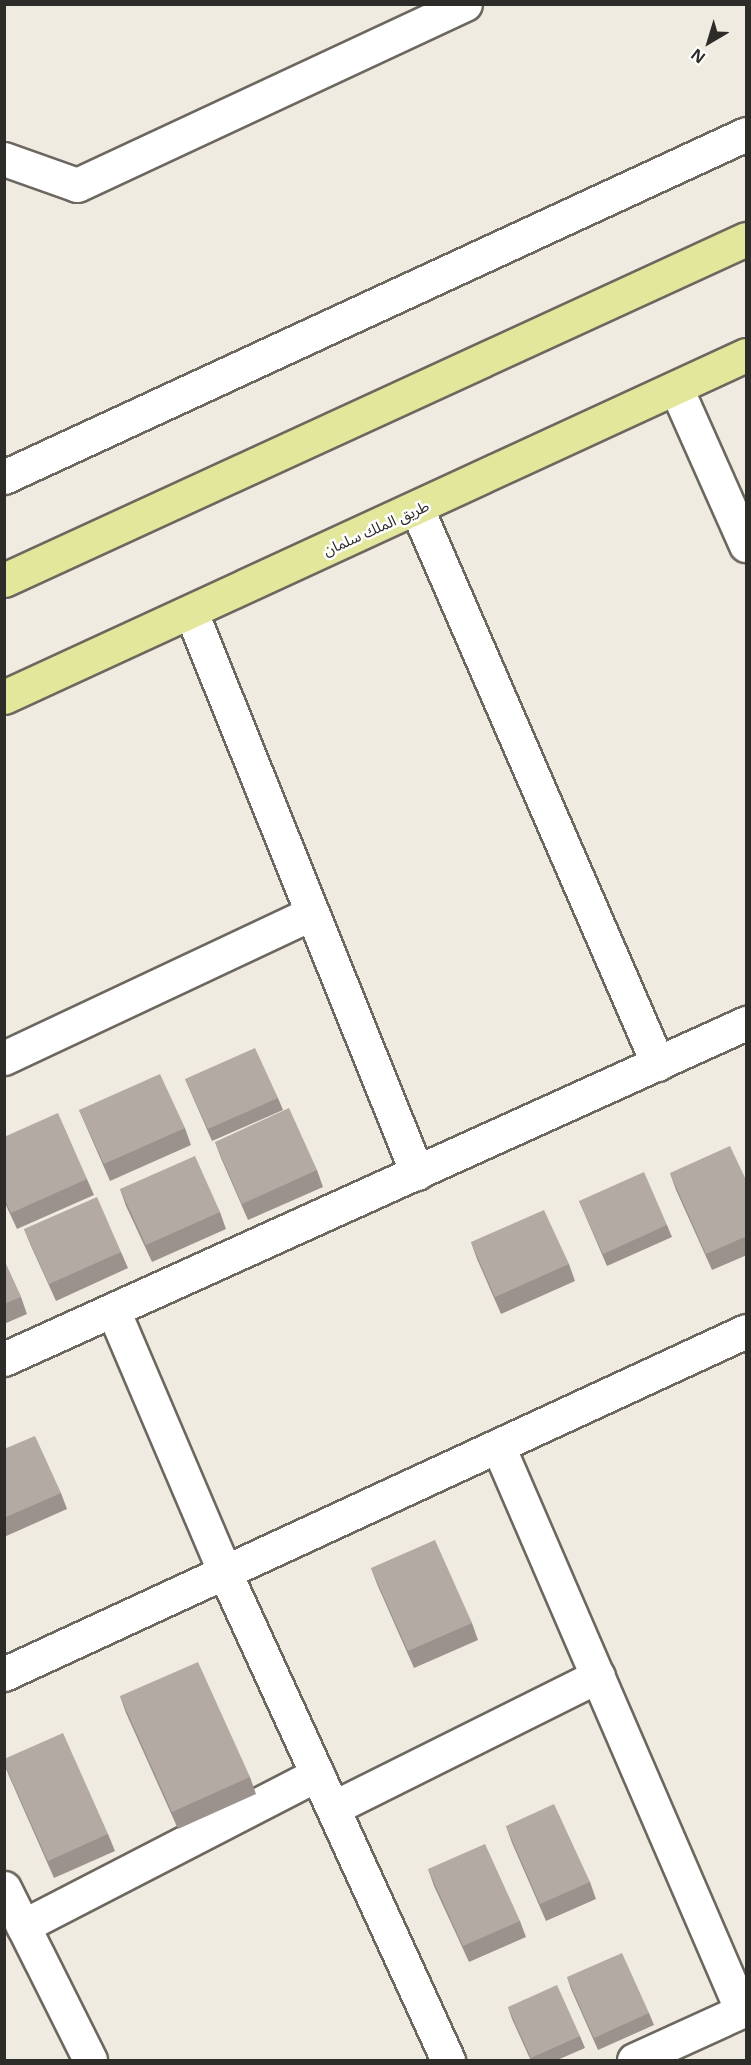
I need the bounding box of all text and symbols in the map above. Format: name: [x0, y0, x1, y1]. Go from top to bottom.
north arrow: [679, 12, 739, 72]
text: N: [686, 44, 710, 69]
street label: طريق الملك سلمان: [320, 497, 432, 559]

